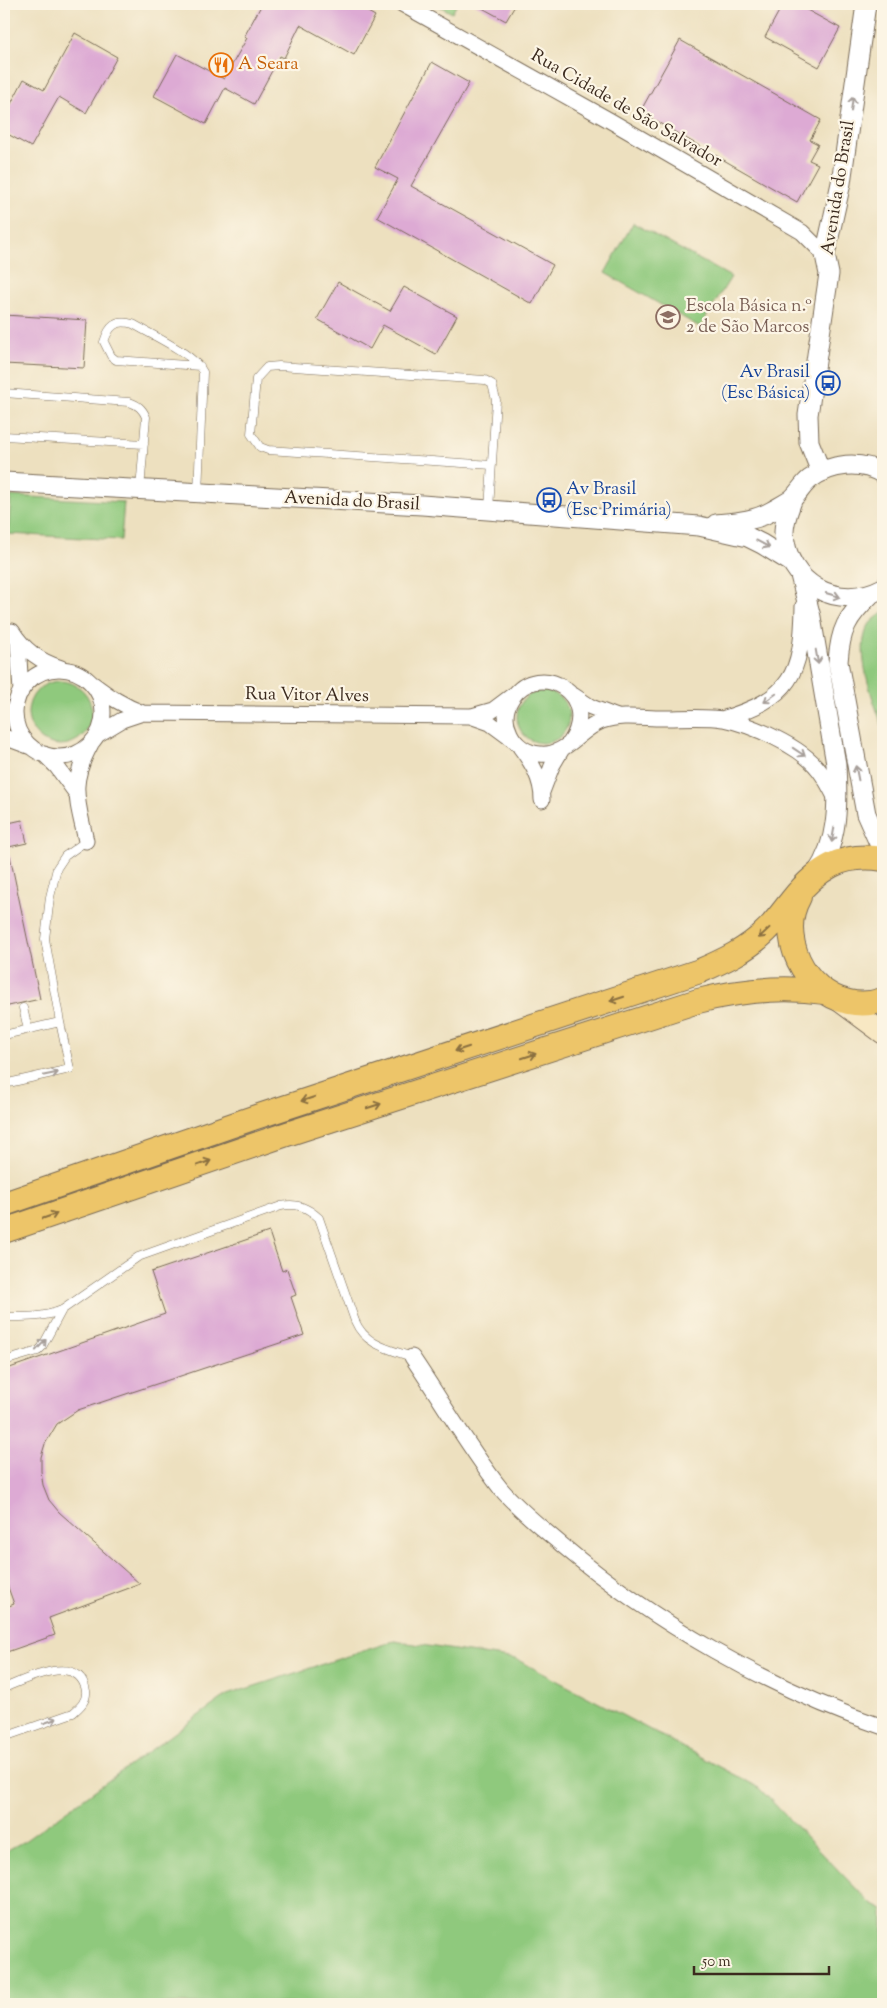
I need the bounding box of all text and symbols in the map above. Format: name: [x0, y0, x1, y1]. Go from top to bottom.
street label: Rua Cidade de São Salvador: [525, 43, 727, 175]
restaurant icon: A Seara: [208, 52, 234, 78]
place label: A Seara: [238, 52, 299, 78]
one-way arrow: [847, 96, 857, 112]
street label: Avenida do Brasil: [816, 119, 862, 257]
place label: Escola Básica n.º 2 de São Marcos: [686, 294, 812, 341]
school or university icon: Escola Básica n.º 2 de São Marcos: [655, 304, 681, 330]
place label: Av Brasil (Esc Básica): [721, 360, 810, 407]
bus stop icon: Av Brasil (Esc Básica): [815, 370, 841, 396]
place label: Av Brasil (Esc Primária): [566, 477, 672, 524]
street label: Avenida do Brasil: [283, 485, 421, 519]
bus stop icon: Av Brasil (Esc Primária): [536, 487, 562, 513]
one-way arrow: [755, 540, 769, 550]
one-way arrow: [824, 590, 840, 600]
one-way arrow: [813, 649, 823, 665]
street label: Rua Vitor Alves: [245, 682, 369, 710]
one-way arrow: [763, 693, 777, 703]
one-way arrow: [792, 747, 806, 757]
one-way arrow: [852, 766, 861, 782]
one-way arrow: [827, 827, 837, 843]
one-way arrow: [757, 927, 770, 939]
one-way arrow: [609, 994, 625, 1004]
one-way arrow: [455, 1044, 471, 1054]
one-way arrow: [521, 1051, 537, 1061]
one-way arrow: [43, 1068, 59, 1078]
one-way arrow: [300, 1095, 316, 1105]
one-way arrow: [366, 1101, 382, 1110]
one-way arrow: [195, 1158, 211, 1167]
one-way arrow: [42, 1210, 58, 1220]
one-way arrow: [35, 1339, 47, 1351]
one-way arrow: [42, 1716, 57, 1725]
scale bar: [694, 1943, 830, 1975]
text: 50 m: [701, 1952, 731, 1973]

